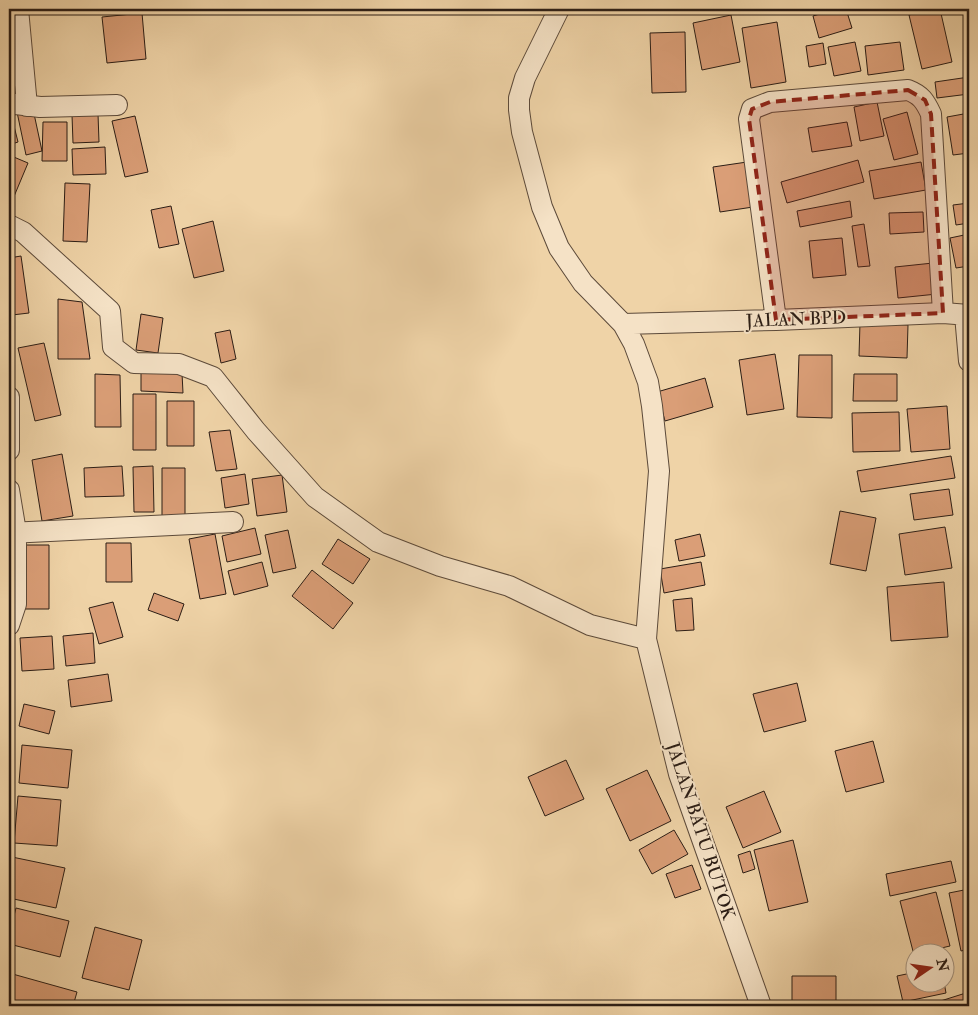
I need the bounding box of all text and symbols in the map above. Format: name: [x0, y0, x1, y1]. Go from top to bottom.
street label: JALAN BPD: [744, 306, 847, 333]
street label: JALAN BATU BUTOK: [661, 738, 740, 923]
north arrow: [906, 942, 956, 992]
text: N: [932, 956, 952, 974]

